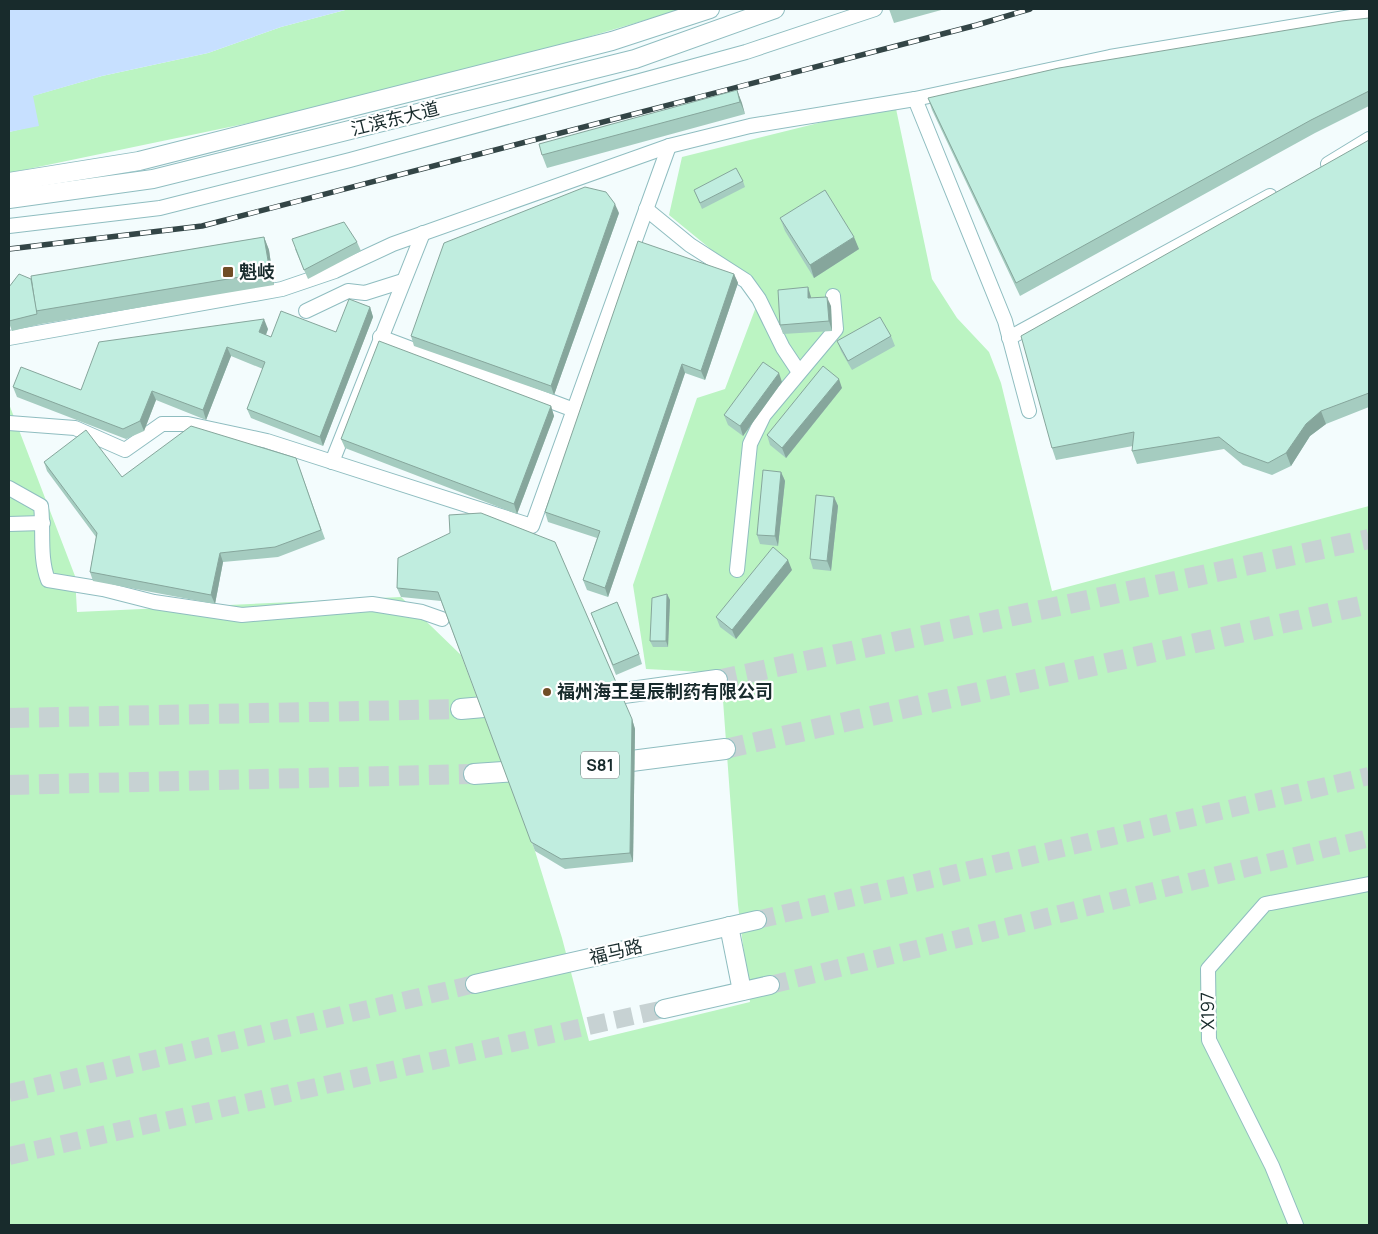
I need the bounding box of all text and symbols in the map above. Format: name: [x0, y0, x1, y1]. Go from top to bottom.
street label: 江滨东大道: [348, 95, 441, 141]
place label: 魁岐: [239, 259, 275, 283]
marker: 魁岐: [221, 265, 235, 279]
place label: 福州海王星辰制药有限公司: [557, 679, 773, 703]
marker: 福州海王星辰制药有限公司: [541, 686, 553, 698]
road number: S81: [581, 752, 619, 778]
street label: 福马路: [587, 933, 645, 969]
street label: X197: [1195, 992, 1219, 1030]

